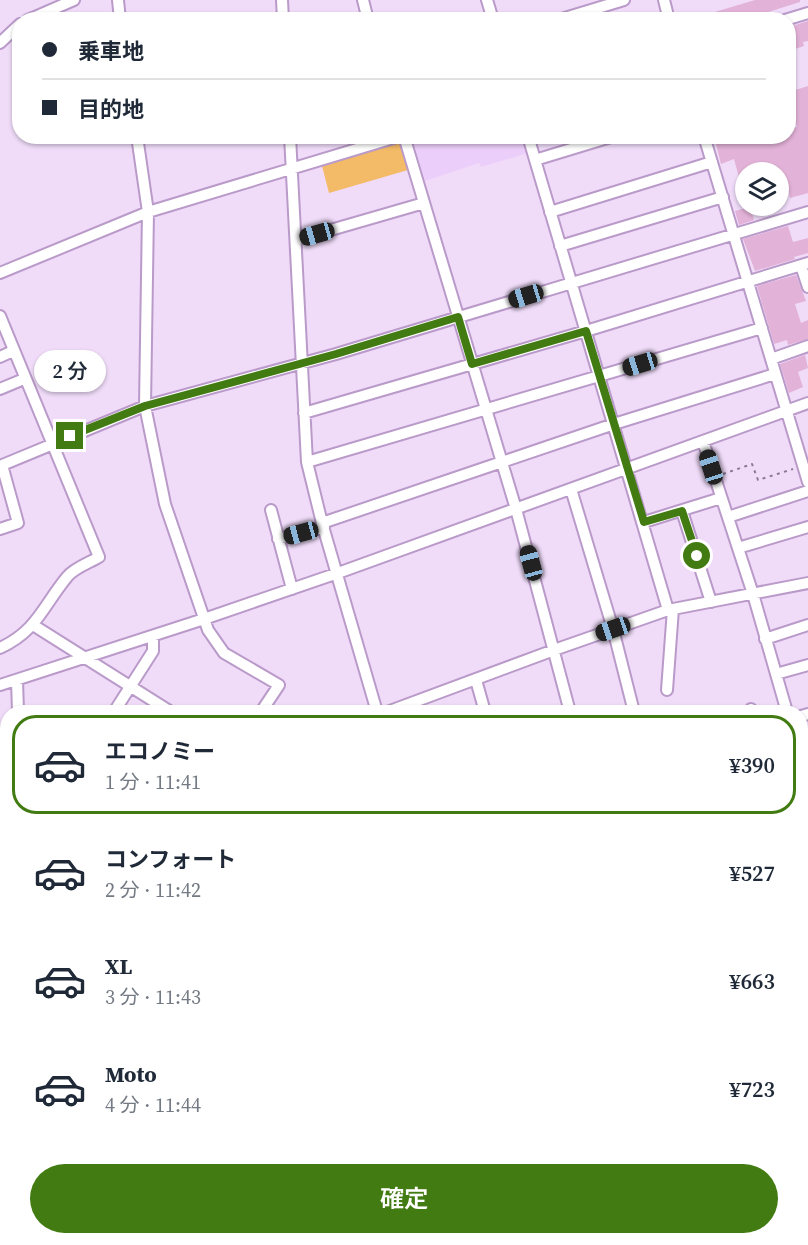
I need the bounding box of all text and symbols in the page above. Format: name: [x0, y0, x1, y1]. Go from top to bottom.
text: 乗車地: [78, 36, 144, 66]
text: 目的地: [78, 94, 144, 124]
map controls: [735, 162, 789, 216]
button: layers: [735, 162, 789, 216]
car: [297, 220, 337, 248]
car: [506, 282, 546, 310]
callout: 2 分: [34, 349, 106, 391]
car: [620, 350, 660, 378]
text: 2 分: [53, 357, 87, 385]
route end: [56, 422, 83, 449]
car: [697, 447, 725, 487]
car: [281, 520, 321, 546]
route start: [683, 542, 710, 569]
car: [518, 543, 544, 583]
car: [593, 615, 633, 643]
text: エコノミー: [105, 736, 215, 766]
icon: car: [33, 738, 87, 792]
text: ¥390: [729, 750, 775, 780]
text: 1 分 · 11:41: [105, 768, 201, 796]
text: コンフォート: [105, 844, 236, 874]
icon: car: [33, 846, 87, 900]
text: ¥527: [729, 858, 775, 888]
text: 2 分 · 11:42: [105, 876, 201, 904]
text: XL: [105, 951, 132, 981]
icon: car: [33, 954, 87, 1008]
text: ¥663: [729, 966, 775, 996]
text: 3 分 · 11:43: [105, 983, 201, 1011]
text: Moto: [105, 1059, 157, 1089]
icon: car: [33, 1062, 87, 1116]
text: ¥723: [729, 1074, 775, 1104]
text: 4 分 · 11:44: [105, 1091, 201, 1119]
button: 確定: [30, 1164, 778, 1233]

